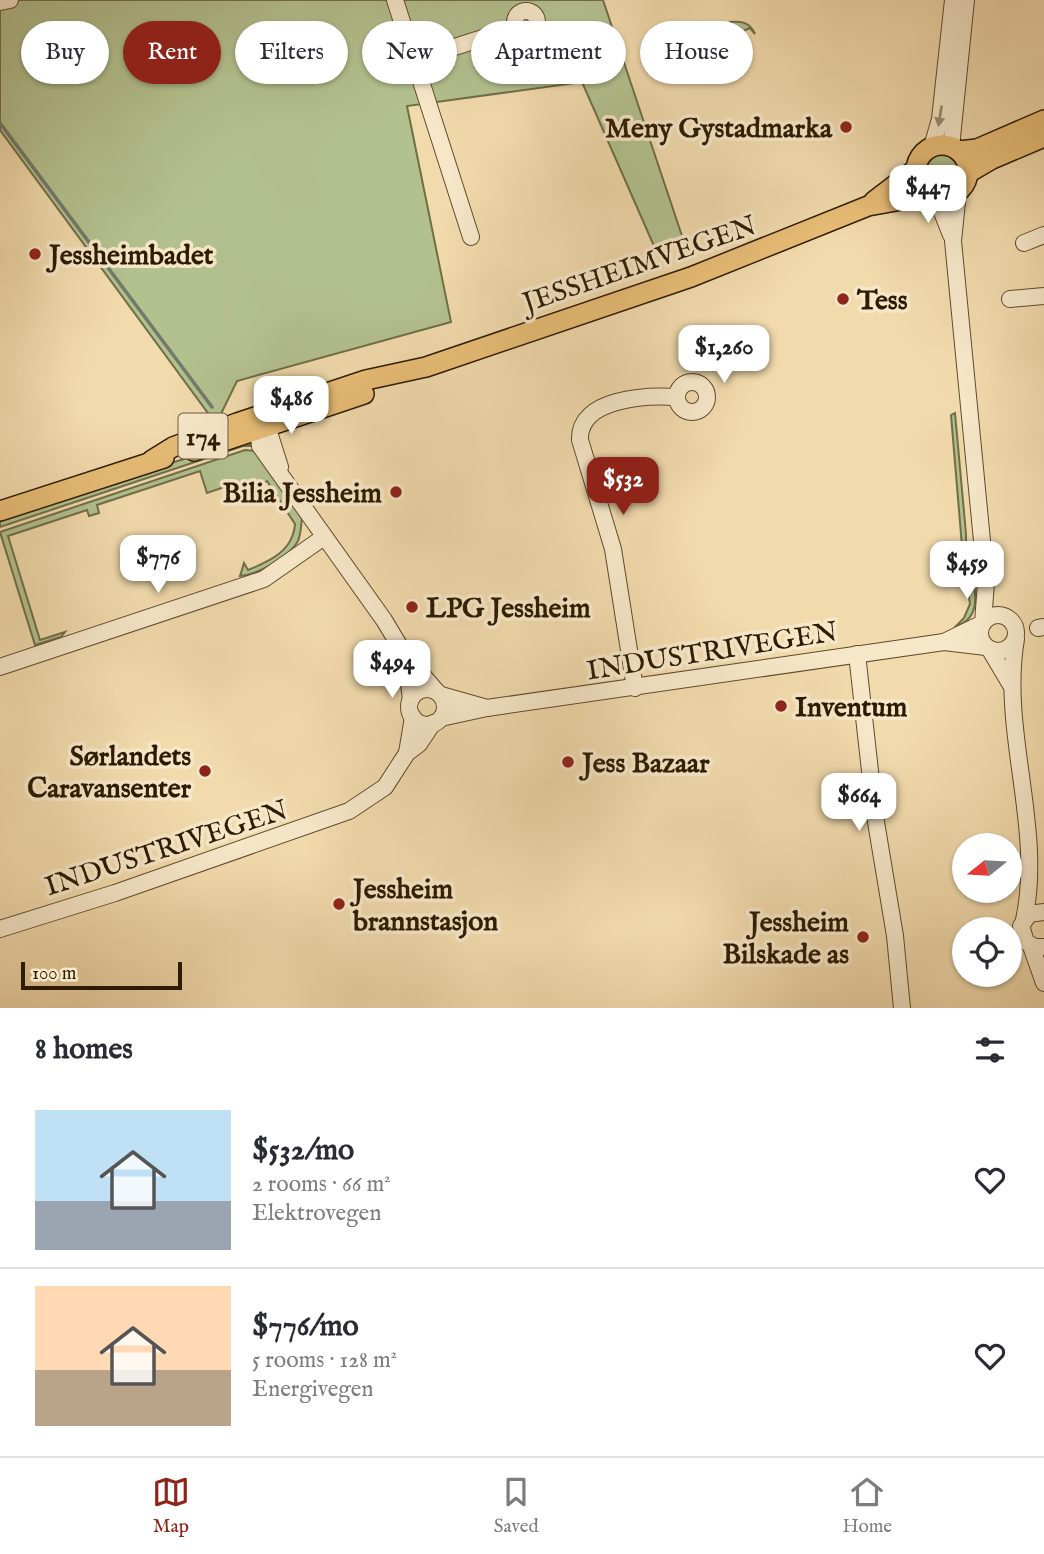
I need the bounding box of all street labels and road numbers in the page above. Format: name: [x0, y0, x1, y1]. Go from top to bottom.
street label: JESSHEIMVEGEN: [515, 209, 761, 323]
road number: 174: [178, 414, 228, 458]
street label: INDUSTRIVEGEN: [584, 615, 840, 690]
street label: INDUSTRIVEGEN: [41, 794, 293, 905]

